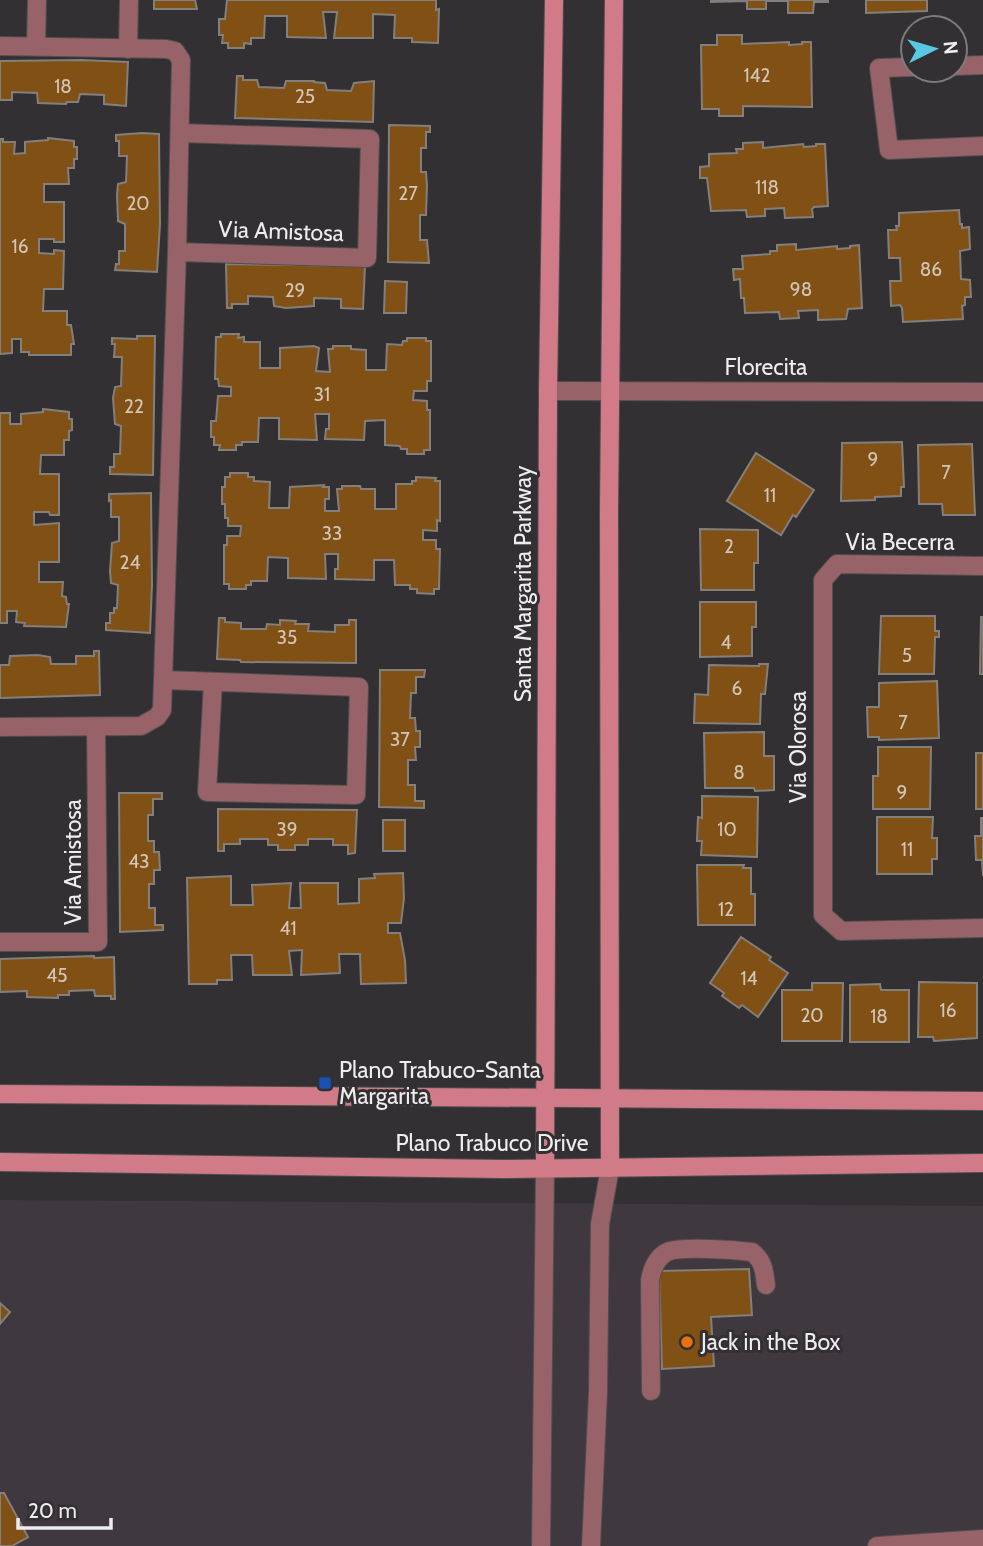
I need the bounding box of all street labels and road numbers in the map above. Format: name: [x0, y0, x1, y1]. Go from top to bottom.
street label: Via Amistosa: [218, 215, 344, 247]
street label: Florecita: [725, 353, 807, 381]
street label: Santa Margarita Parkway: [509, 465, 537, 702]
street label: Via Becerra: [845, 528, 955, 556]
street label: Via Olorosa: [784, 691, 812, 803]
street label: Via Amistosa: [59, 799, 87, 925]
street label: Plano Trabuco Drive: [395, 1129, 589, 1157]

